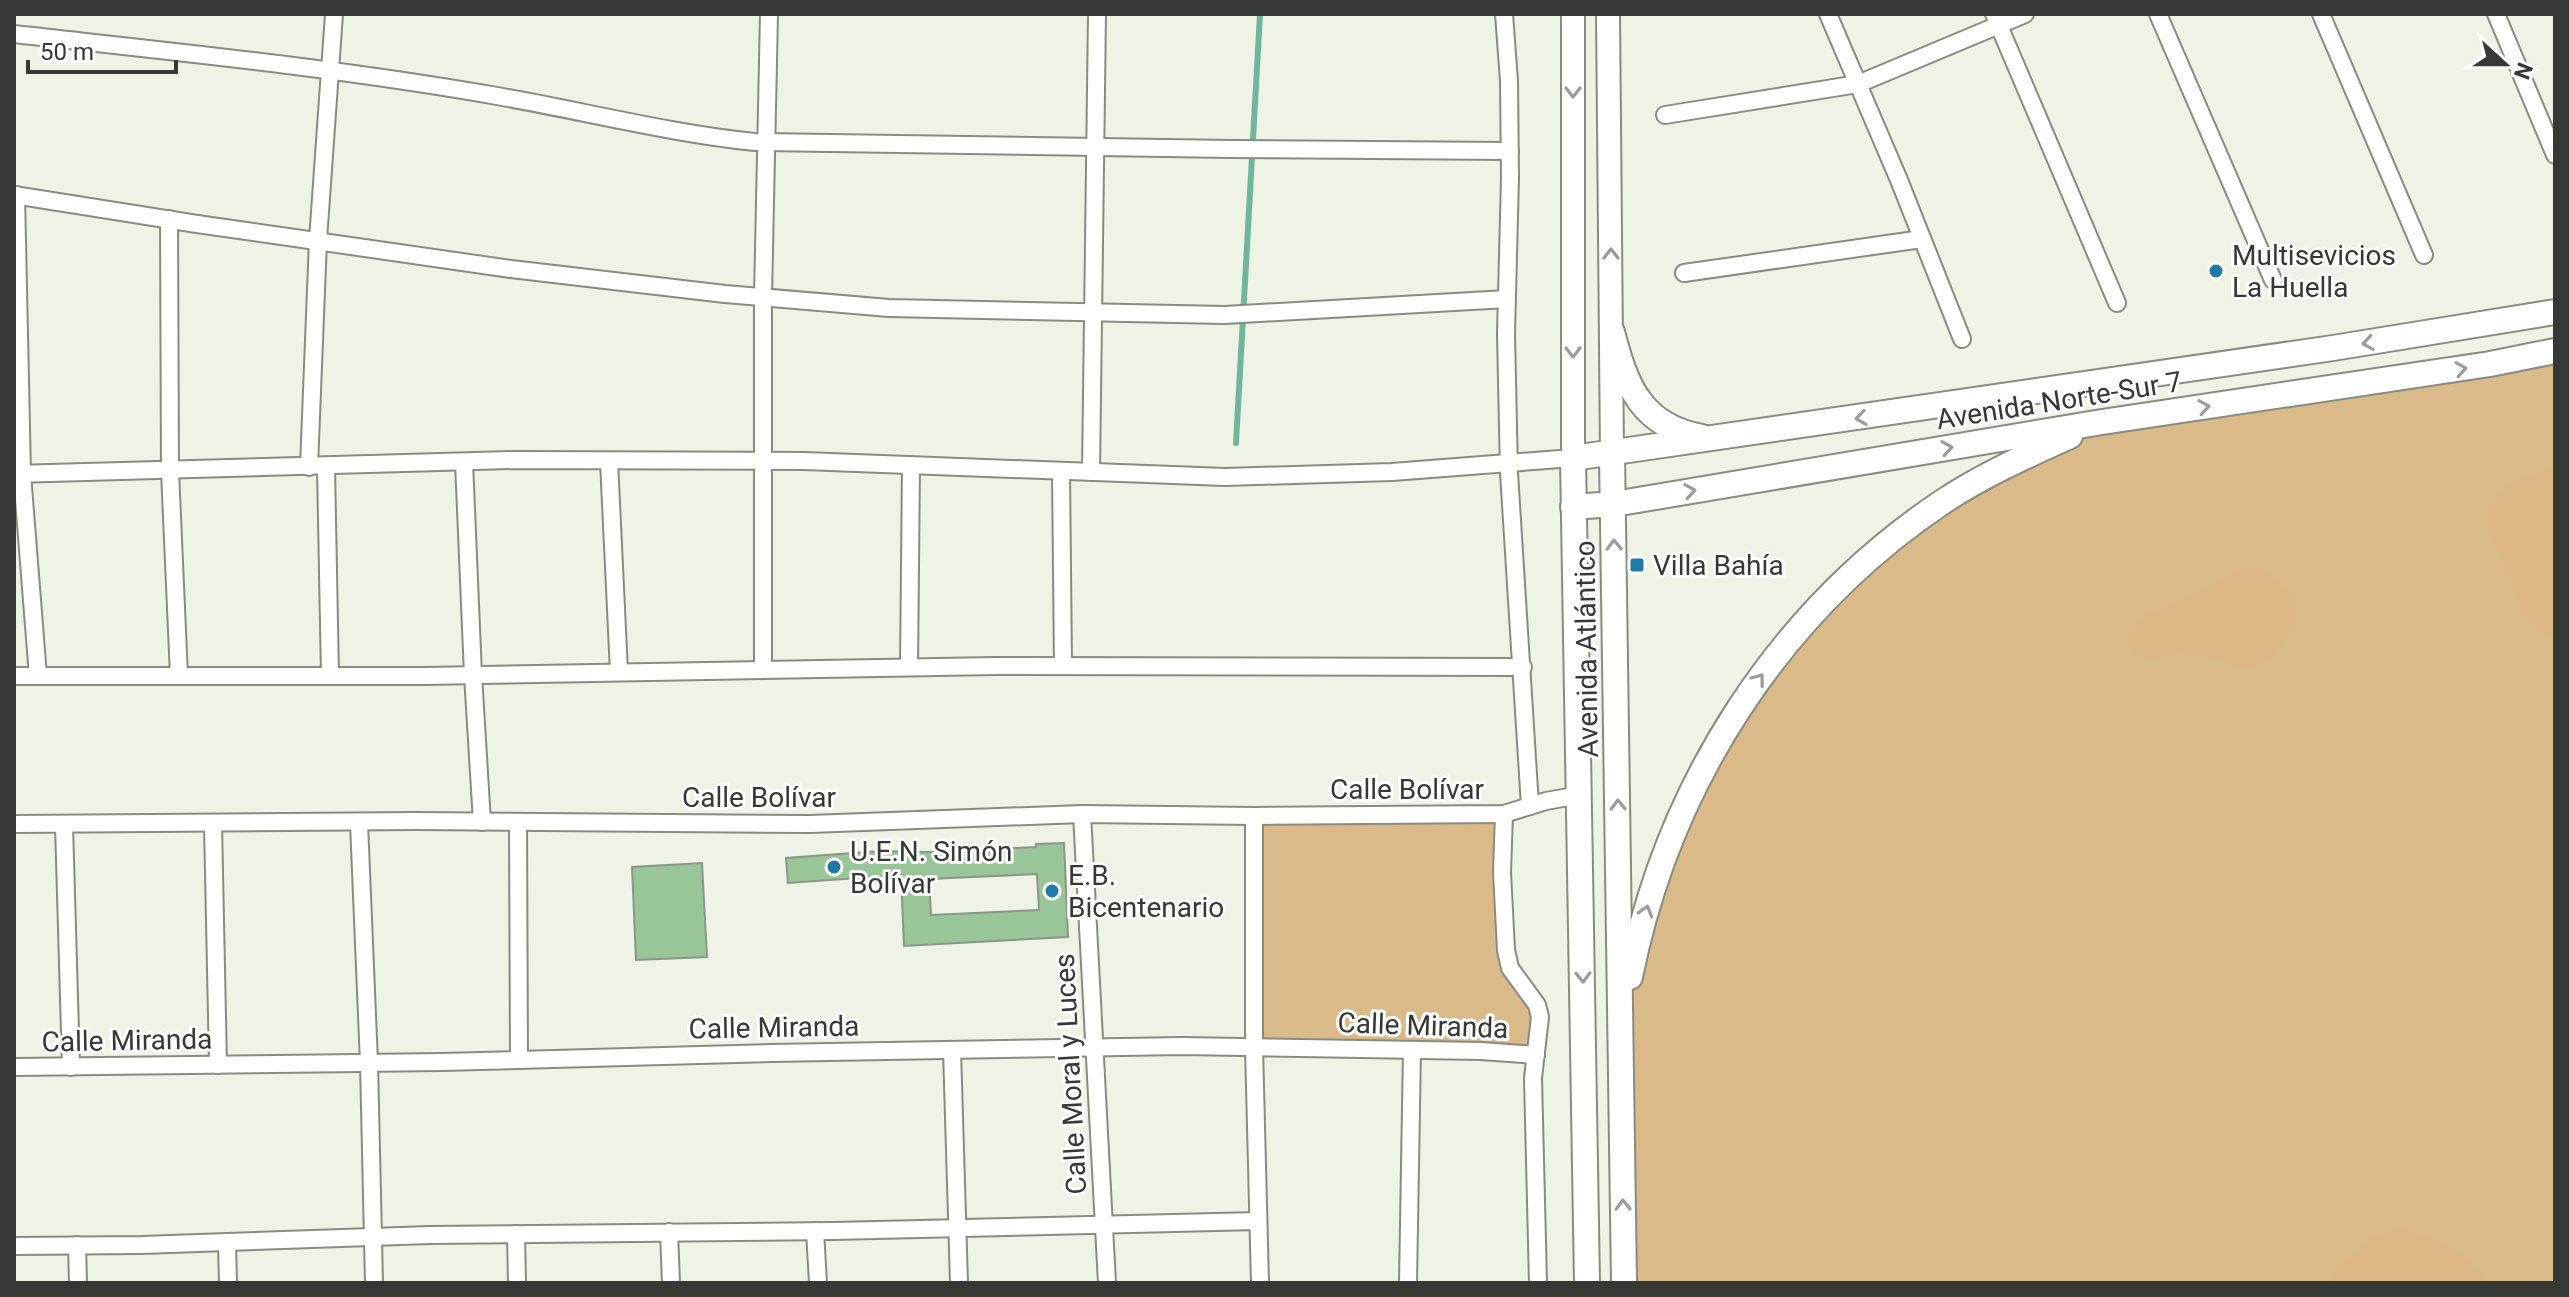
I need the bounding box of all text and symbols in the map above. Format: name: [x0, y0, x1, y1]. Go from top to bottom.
scale bar: [28, 24, 176, 74]
north arrow: [2465, 24, 2545, 104]
text: 50 m: [40, 38, 94, 66]
text: N: [2509, 59, 2538, 83]
one-way arrow: [1564, 86, 1582, 99]
place label: Multisevicios La Huella: [2232, 239, 2396, 304]
one-way arrow: [1602, 247, 1620, 260]
marker: Multisevicios La Huella: [2207, 262, 2225, 280]
one-way arrow: [2361, 334, 2374, 351]
one-way arrow: [1564, 346, 1582, 359]
one-way arrow: [2454, 361, 2468, 378]
street label: Avenida Norte-Sur 7: [1934, 365, 2184, 436]
one-way arrow: [2197, 399, 2210, 416]
one-way arrow: [1854, 409, 1868, 426]
one-way arrow: [1940, 440, 1954, 457]
one-way arrow: [1684, 483, 1697, 500]
one-way arrow: [1605, 538, 1623, 551]
street label: Avenida Atlántico: [1568, 540, 1605, 758]
place label: Villa Bahía: [1653, 549, 1784, 582]
marker: Villa Bahía: [1628, 556, 1646, 574]
one-way arrow: [1749, 673, 1763, 688]
street label: Calle Bolívar: [1330, 773, 1485, 806]
street label: Calle Bolívar: [682, 781, 837, 814]
one-way arrow: [1609, 798, 1627, 811]
place label: U.E.N. Simón Bolívar: [850, 835, 1013, 900]
marker: U.E.N. Simón Bolívar: [825, 858, 843, 876]
place label: E.B. Bicentenario: [1068, 859, 1224, 924]
marker: E.B. Bicentenario: [1043, 882, 1061, 900]
one-way arrow: [1636, 905, 1653, 919]
street label: Calle Moral y Luces: [1048, 953, 1093, 1195]
one-way arrow: [1574, 971, 1592, 984]
street label: Calle Miranda: [1337, 1006, 1509, 1045]
street label: Calle Miranda: [688, 1010, 860, 1045]
street label: Calle Miranda: [41, 1023, 213, 1058]
one-way arrow: [1614, 1198, 1632, 1211]

